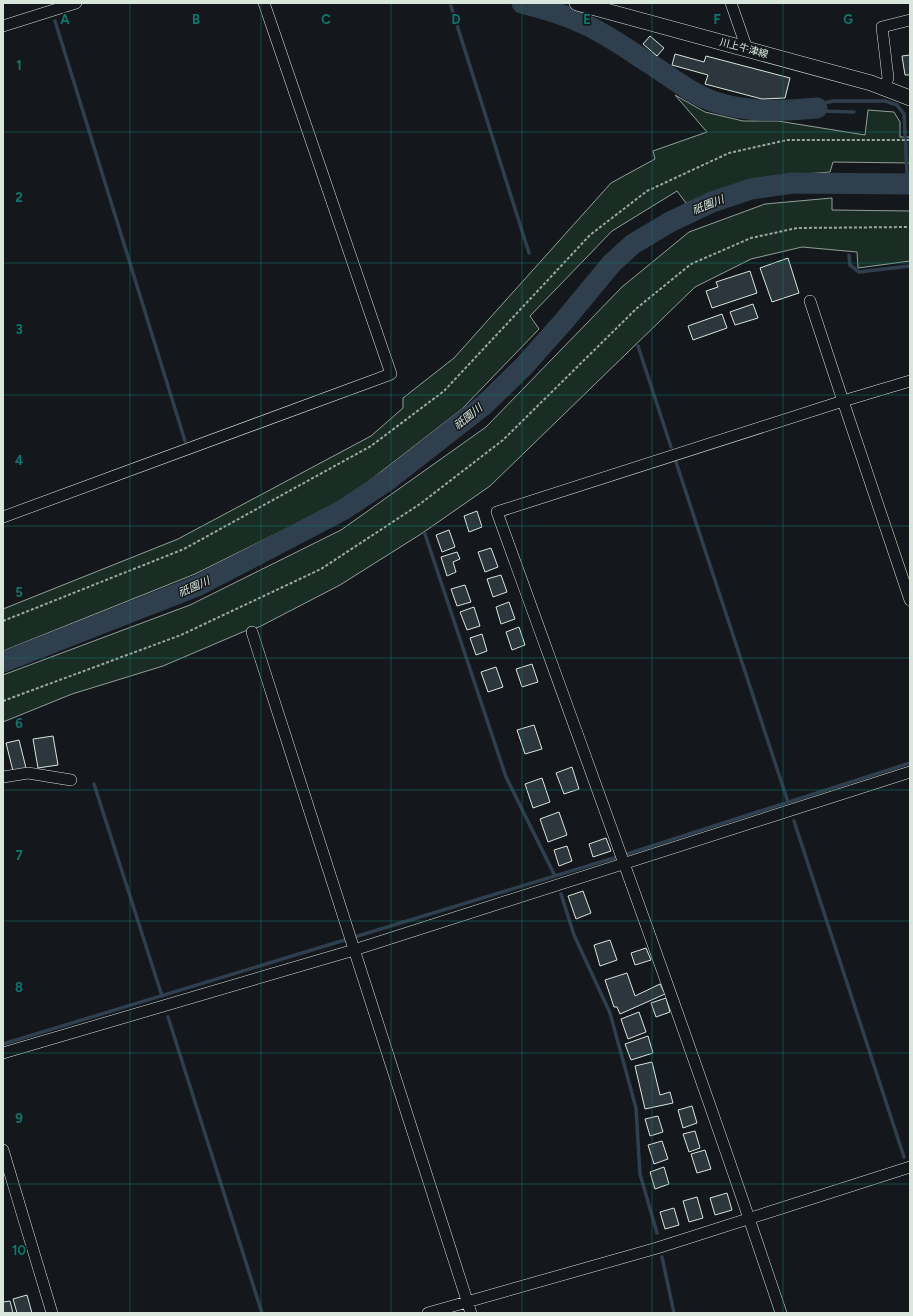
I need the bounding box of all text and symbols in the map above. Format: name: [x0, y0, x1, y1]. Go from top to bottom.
text: A: [60, 12, 70, 27]
text: B: [192, 12, 200, 27]
text: C: [321, 12, 331, 27]
text: D: [451, 12, 461, 27]
text: E: [583, 12, 591, 27]
text: F: [713, 12, 721, 27]
text: G: [843, 12, 853, 27]
street label: 川上牛津線: [718, 35, 770, 61]
text: 1: [16, 58, 22, 73]
text: 2: [15, 190, 23, 205]
water label: 祇園川: [690, 192, 727, 217]
text: 3: [15, 322, 23, 337]
water label: 祇園川: [451, 401, 486, 432]
text: 4: [15, 453, 23, 468]
water label: 祇園川: [176, 574, 213, 600]
text: 5: [15, 585, 23, 600]
text: 6: [15, 716, 23, 731]
text: 7: [15, 848, 23, 863]
text: 8: [15, 980, 23, 995]
text: 9: [15, 1111, 23, 1126]
text: 10: [12, 1243, 26, 1258]

